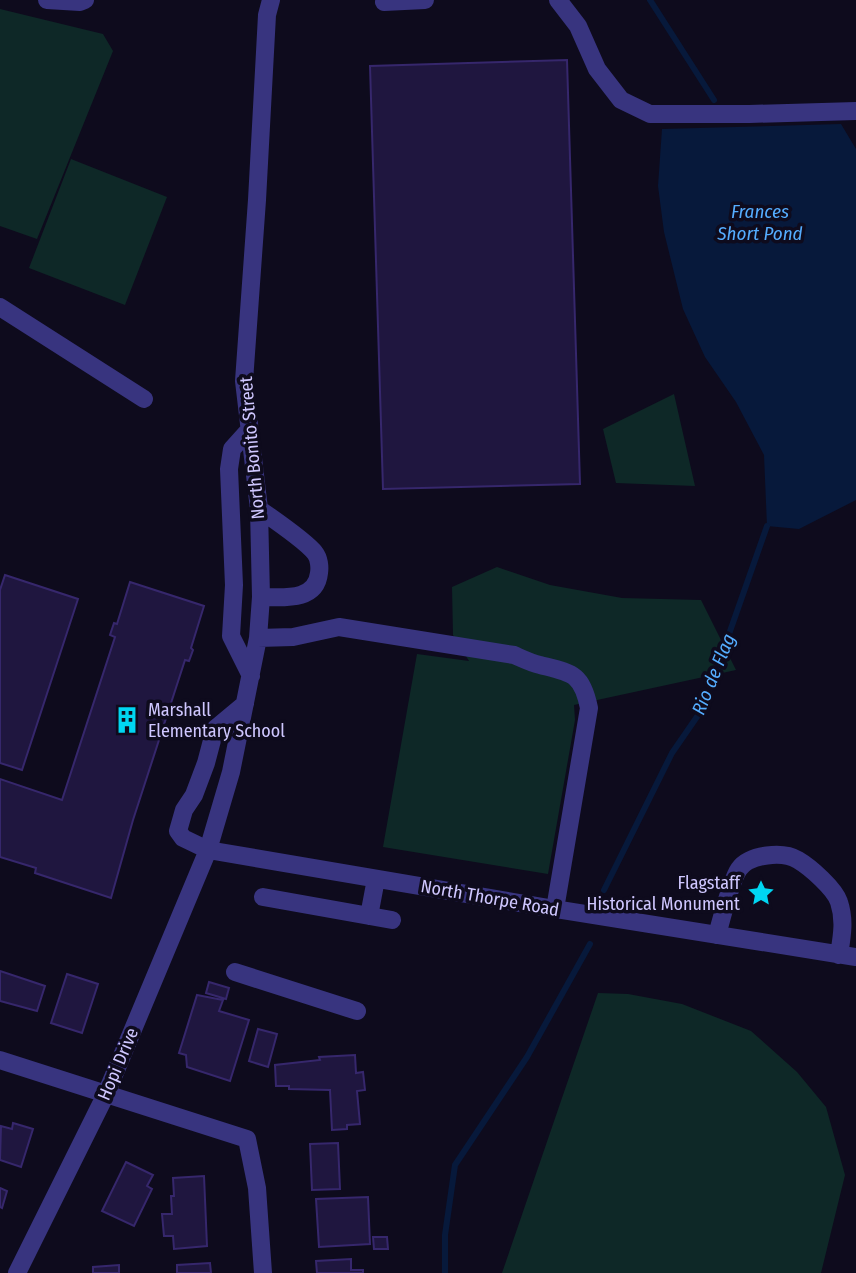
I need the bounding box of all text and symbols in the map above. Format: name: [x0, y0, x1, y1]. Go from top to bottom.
water label: Frances Short Pond: [716, 200, 803, 245]
street label: North Bonito Street: [235, 376, 269, 520]
water label: Rio de Flag: [687, 630, 740, 718]
place label: Marshall Elementary School: [148, 699, 285, 742]
building icon: Marshall Elementary School: [112, 705, 142, 735]
place label: Flagstaff Historical Monument: [587, 872, 741, 915]
street label: North Thorpe Road: [419, 875, 561, 921]
place icon: Flagstaff Historical Monument: [746, 878, 776, 908]
street label: Hopi Drive: [93, 1024, 143, 1104]

